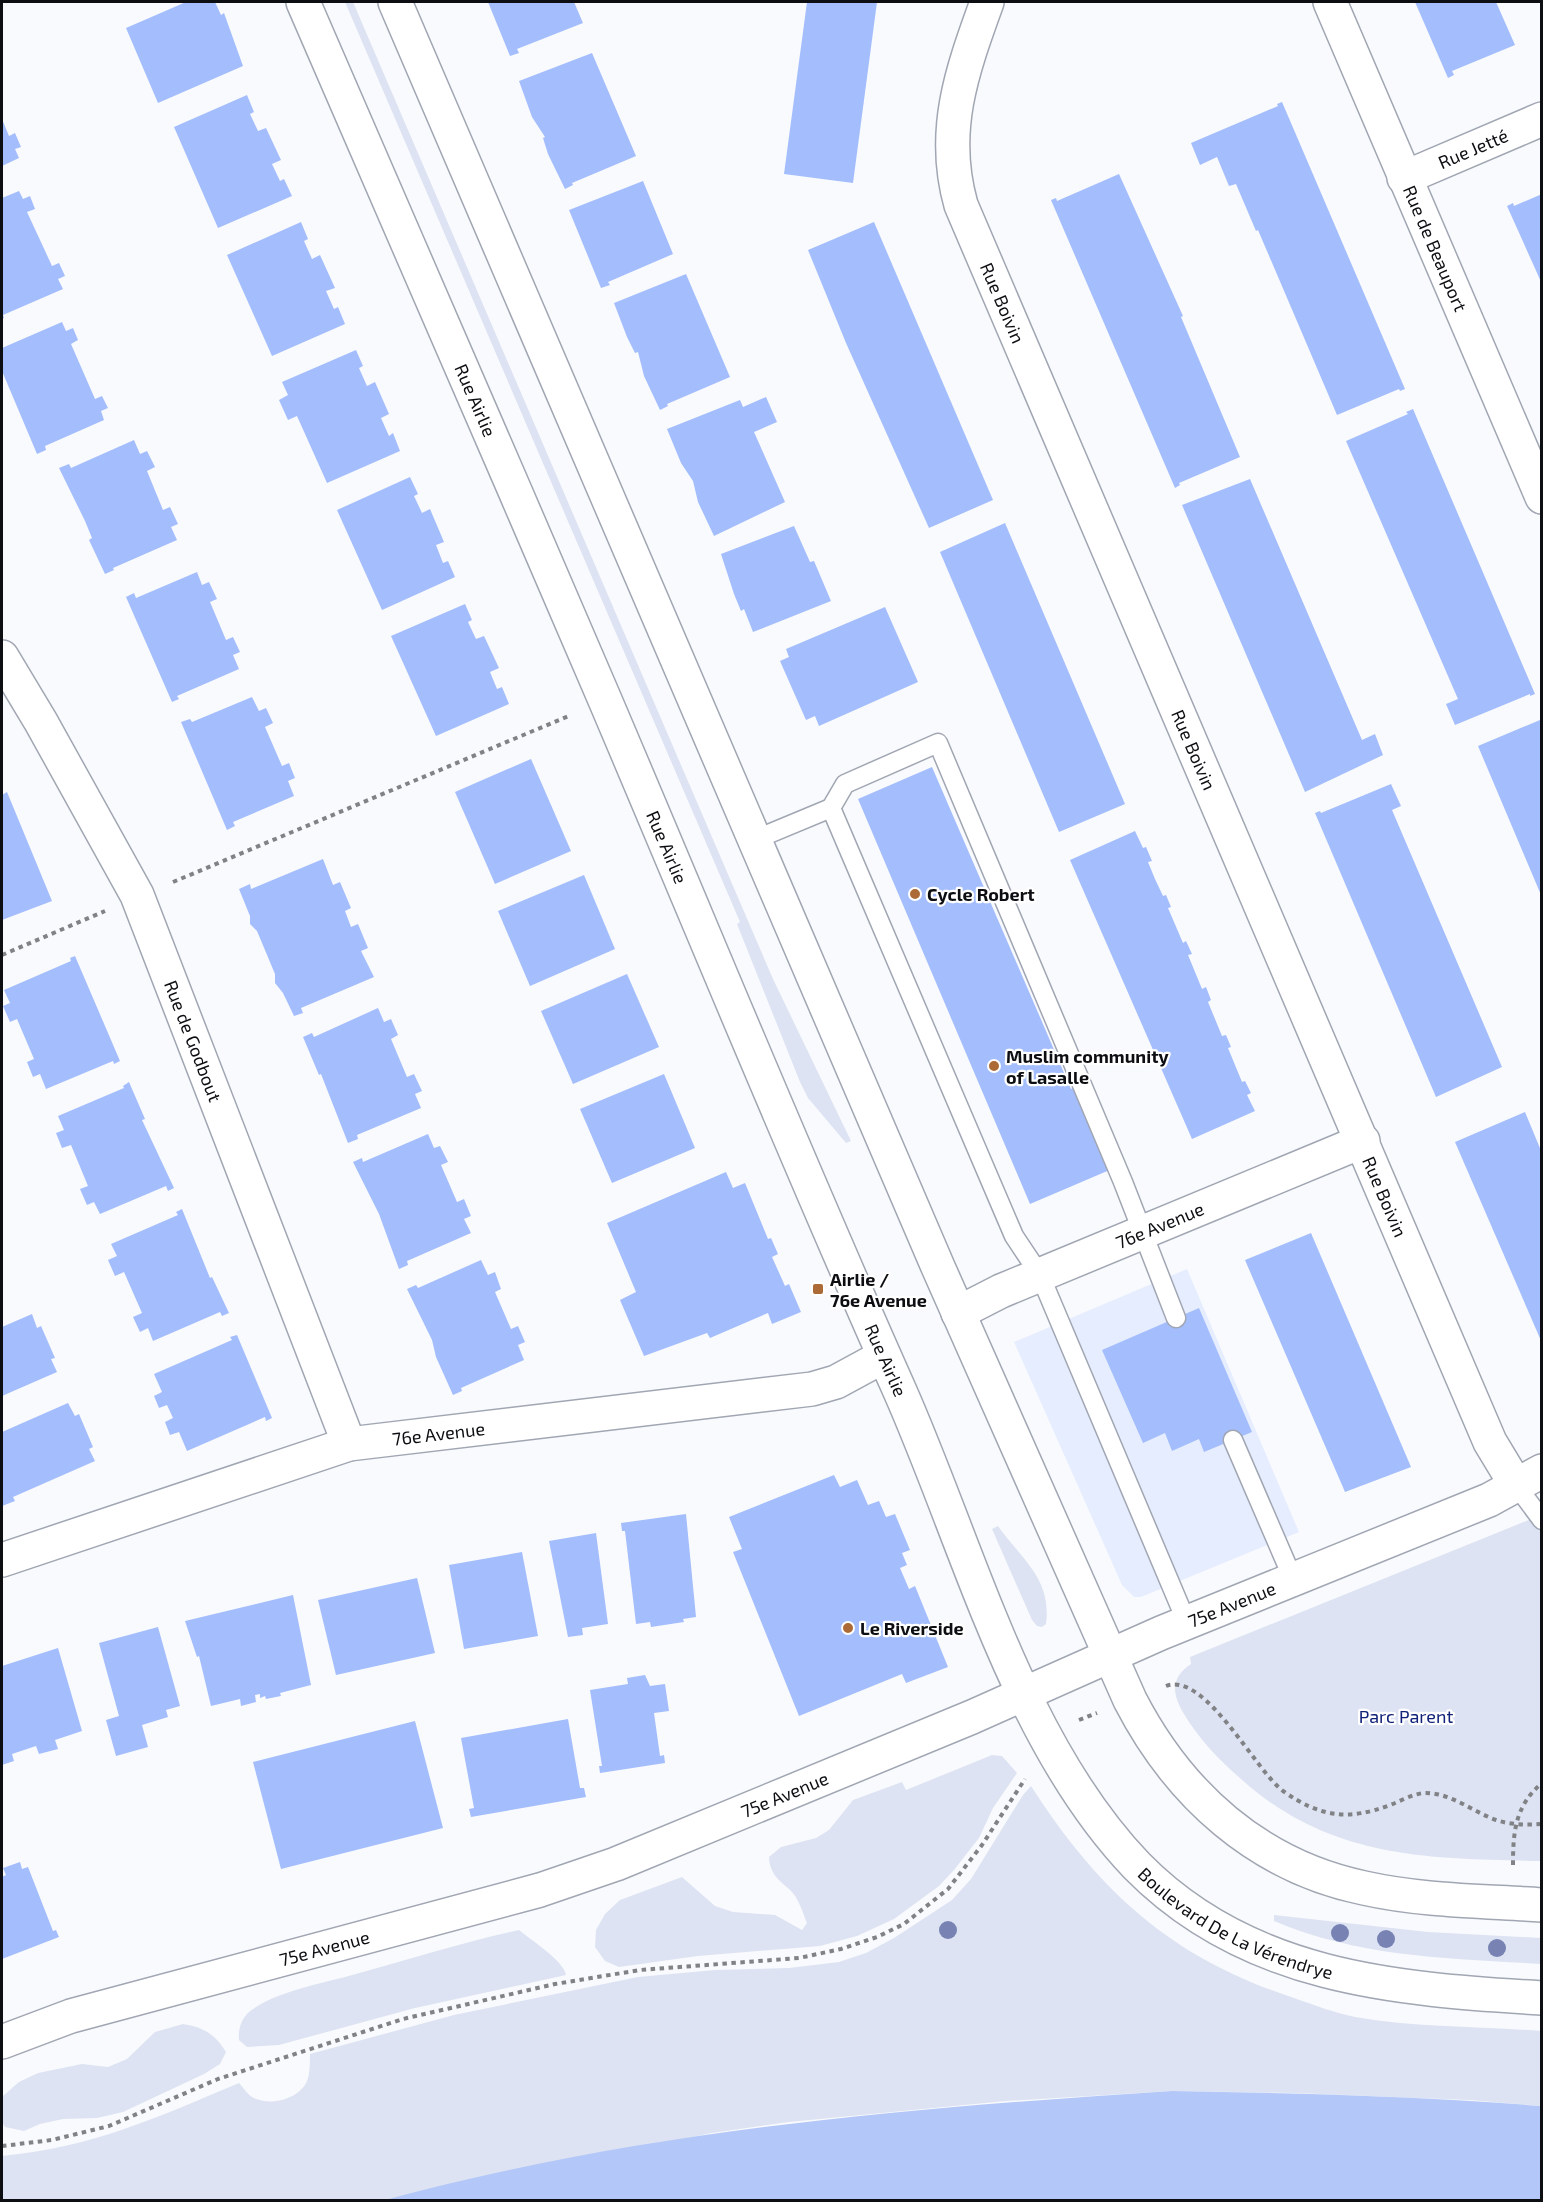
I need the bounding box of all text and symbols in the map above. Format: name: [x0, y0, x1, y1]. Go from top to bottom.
street label: Rue Jetté: [1435, 124, 1511, 173]
street label: Rue de Beauport: [1399, 182, 1472, 315]
street label: Rue Boivin: [976, 259, 1030, 346]
street label: Rue Airlie: [450, 360, 501, 440]
street label: Rue Boivin: [1167, 706, 1221, 793]
street label: Rue Airlie: [642, 807, 692, 887]
place label: Cycle Robert: [927, 883, 1035, 905]
marker: Cycle Robert: [908, 887, 922, 901]
street label: Rue de Godbout: [160, 977, 227, 1105]
place label: Muslim community of Lasalle: [1006, 1045, 1170, 1088]
marker: Muslim community of Lasalle: [987, 1059, 1001, 1073]
street label: Rue Boivin: [1358, 1153, 1412, 1240]
street label: 76e Avenue: [1112, 1197, 1207, 1253]
place label: Airlie / 76e Avenue: [830, 1268, 927, 1311]
marker: Airlie / 76e Avenue: [811, 1282, 825, 1296]
street label: Rue Airlie: [860, 1320, 912, 1400]
street label: 76e Avenue: [391, 1417, 486, 1450]
street label: 75e Avenue: [1185, 1577, 1279, 1632]
place label: Le Riverside: [860, 1617, 964, 1639]
marker: Le Riverside: [841, 1621, 855, 1635]
park label: Parc Parent: [1359, 1705, 1453, 1727]
street label: 75e Avenue: [738, 1767, 831, 1822]
street label: Boulevard De La Vérendrye: [1134, 1863, 1335, 1983]
street label: 75e Avenue: [277, 1925, 372, 1971]

